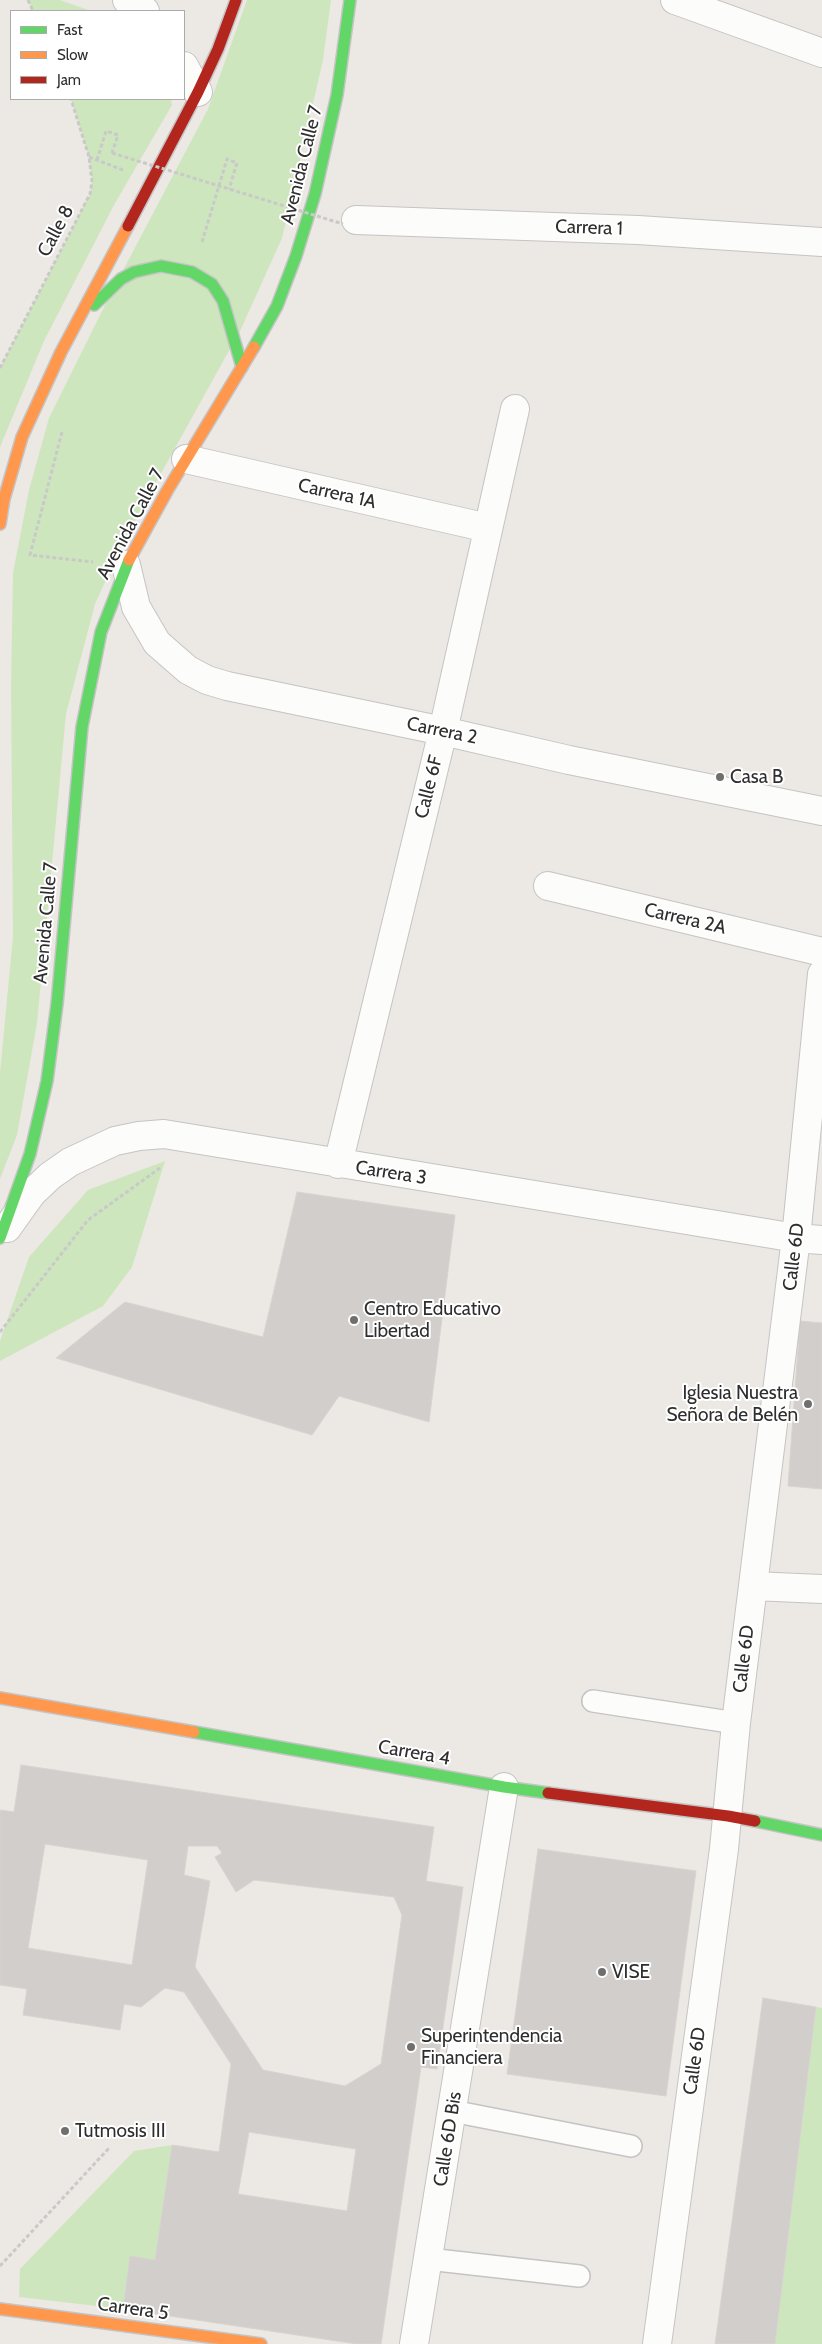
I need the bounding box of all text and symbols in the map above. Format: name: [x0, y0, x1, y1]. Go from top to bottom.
legend: [10, 10, 185, 100]
text: Fast: [57, 21, 82, 39]
text: Slow: [57, 46, 88, 64]
text: Jam: [57, 71, 81, 89]
street label: Avenida Calle 7: [276, 103, 328, 227]
street label: Calle 8: [33, 201, 79, 261]
street label: Carrera 1: [555, 215, 623, 241]
street label: Avenida Calle 7: [92, 465, 170, 583]
street label: Carrera 1A: [296, 474, 378, 514]
street label: Carrera 2: [405, 712, 479, 750]
street label: Calle 6F: [410, 753, 448, 821]
place label: Casa B: [730, 766, 783, 788]
marker: Casa B: [714, 771, 726, 783]
street label: Avenida Calle 7: [29, 861, 63, 985]
street label: Carrera 2A: [642, 899, 728, 939]
street label: Carrera 3: [354, 1156, 428, 1190]
street label: Calle 6D: [779, 1222, 809, 1292]
place label: Centro Educativo Libertad: [364, 1298, 501, 1342]
marker: Centro Educativo Libertad: [348, 1314, 360, 1326]
place label: Iglesia Nuestra Señora de Belén: [666, 1382, 798, 1426]
marker: Iglesia Nuestra Señora de Belén: [802, 1398, 814, 1410]
street label: Calle 6D: [729, 1624, 759, 1694]
street label: Carrera 4: [376, 1735, 452, 1771]
place label: VISE: [612, 1961, 650, 1983]
marker: VISE: [596, 1966, 608, 1978]
place label: Superintendencia Financiera: [421, 2025, 562, 2069]
street label: Calle 6D: [679, 2026, 711, 2096]
marker: Superintendencia Financiera: [405, 2041, 417, 2053]
street label: Calle 6D Bis: [429, 2090, 467, 2188]
place label: Tutmosis III: [75, 2120, 166, 2142]
marker: Tutmosis III: [59, 2125, 71, 2137]
street label: Carrera 5: [96, 2293, 170, 2325]

